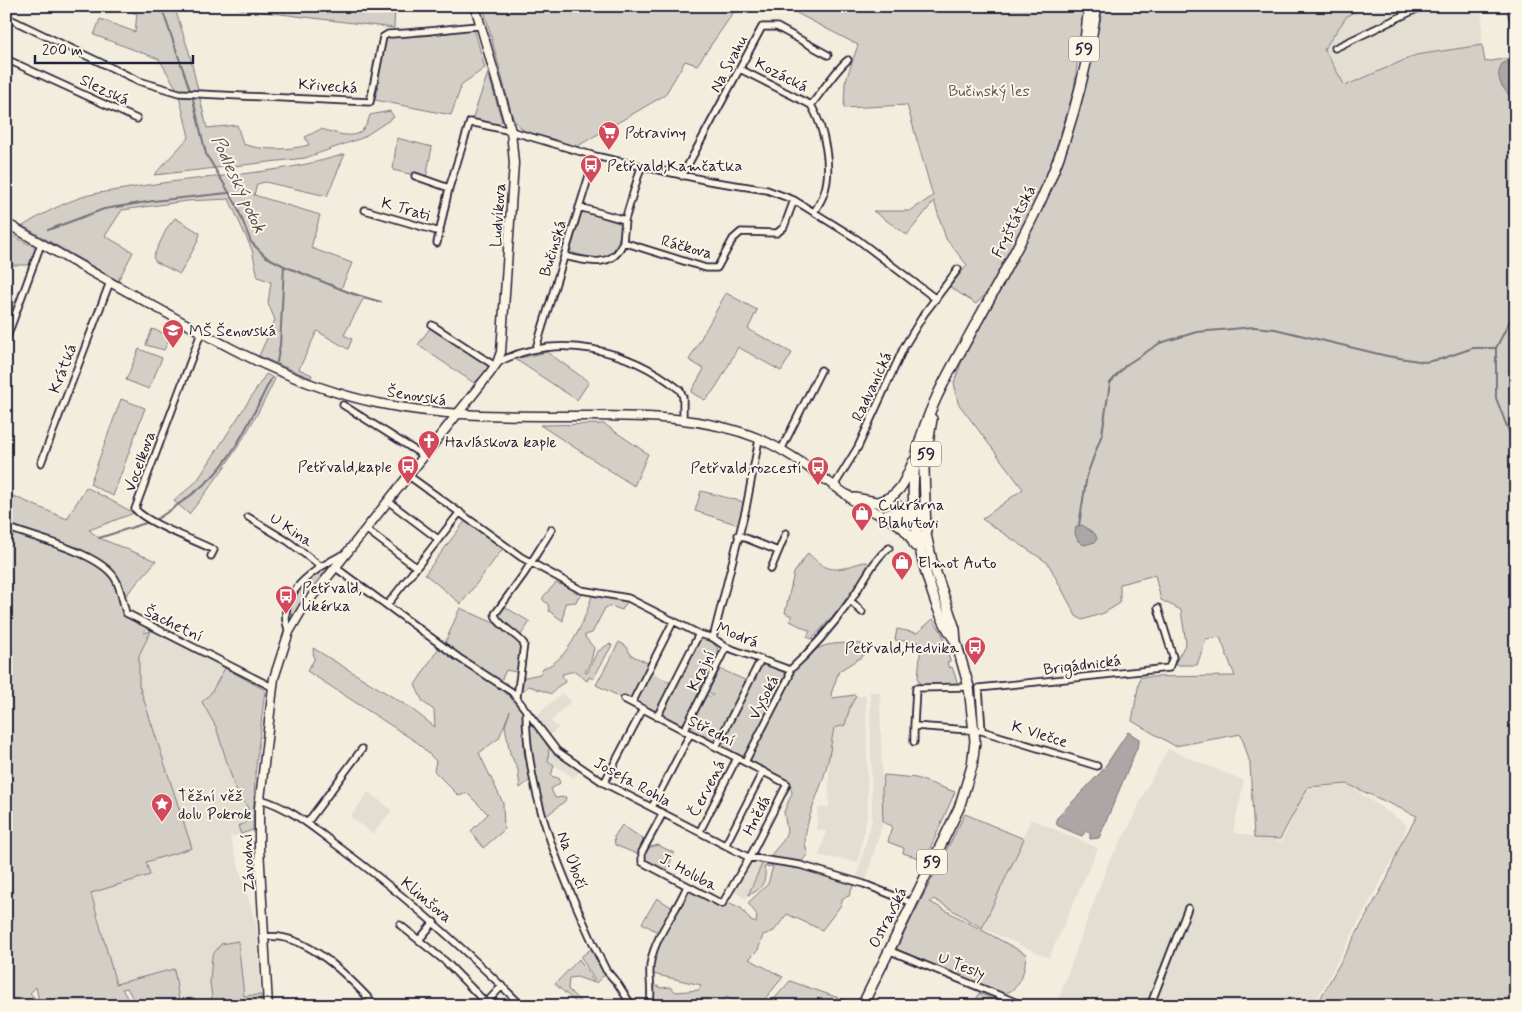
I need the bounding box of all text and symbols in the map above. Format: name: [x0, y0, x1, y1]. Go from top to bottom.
street label: Na Svahu: [705, 31, 753, 96]
scale bar: [35, 32, 192, 64]
road number: 59: [1069, 36, 1099, 62]
text: 200 m: [42, 41, 83, 61]
street label: Kozácká: [751, 53, 812, 98]
street label: Slezská: [76, 70, 133, 111]
street label: Křivecká: [297, 74, 358, 99]
park label: Bučinský les: [948, 81, 1030, 102]
supermarket icon: Potraviny: [597, 120, 621, 151]
place label: Potraviny: [625, 123, 686, 144]
water label: Podleský potok: [205, 132, 271, 237]
bus stop icon: Petřvald,Kamčatka: [579, 153, 603, 184]
place label: Petřvald,Kamčatka: [607, 156, 742, 177]
street label: Ludvíkova: [486, 182, 511, 248]
street label: Fryštátská: [987, 182, 1042, 261]
street label: K Trati: [379, 192, 432, 226]
street label: Bučinská: [535, 218, 572, 279]
street label: Ráčkova: [659, 231, 715, 264]
school or university icon: MŠ Šenovská: [161, 318, 185, 349]
place label: MŠ Šenovská: [189, 321, 276, 342]
street label: Krátká: [44, 341, 82, 396]
street label: Radvanická: [847, 348, 898, 425]
street label: Šenovská: [385, 381, 448, 412]
street label: Vocelkova: [120, 428, 161, 495]
church icon: Havláskova kaple: [417, 429, 441, 460]
place label: Havláskova kaple: [445, 432, 557, 453]
road number: 59: [911, 442, 941, 466]
bus stop icon: Petřvald,kaple: [396, 454, 420, 485]
bus stop icon: Petřvald,rozcestí: [806, 455, 830, 486]
place label: Petřvald,kaple: [298, 457, 392, 478]
place label: Petřvald,rozcestí: [691, 458, 802, 479]
place label: Cukrárna Blahutovi: [878, 495, 944, 534]
shop icon: Cukrárna Blahutovi: [850, 501, 874, 532]
street label: U Kina: [265, 508, 317, 553]
shop icon: Elmot Auto: [890, 550, 914, 581]
place label: Elmot Auto: [918, 553, 997, 574]
place label: Petřvald, likérka: [302, 578, 362, 617]
bus stop icon: Petřvald, likérka: [274, 584, 298, 615]
street label: Šachetní: [140, 601, 206, 648]
street label: Modrá: [713, 617, 762, 653]
bus stop icon: Petřvald,Hedvika: [963, 635, 987, 666]
place label: Petřvald,Hedvika: [845, 638, 959, 659]
street label: Krajní: [682, 647, 720, 695]
street label: Brigádnická: [1042, 650, 1122, 682]
street label: Vysoká: [744, 672, 784, 724]
street label: Střední: [684, 711, 739, 752]
street label: K Vlečce: [1009, 716, 1070, 753]
street label: Josefa Rohla: [590, 753, 675, 812]
street label: Červená: [684, 756, 731, 821]
place label: Těžní věž dolu Pokrok: [178, 786, 252, 825]
place icon: Těžní věž dolu Pokrok: [150, 792, 174, 823]
street label: Hnědá: [738, 792, 776, 839]
street label: Na Úbočí: [551, 828, 592, 893]
street label: Závodní: [236, 833, 261, 893]
street label: J. Holuba: [656, 848, 721, 896]
road number: 59: [917, 850, 947, 874]
street label: Klimšova: [396, 872, 456, 928]
street label: Ostravská: [864, 884, 913, 952]
street label: U Tesly: [935, 947, 988, 985]

